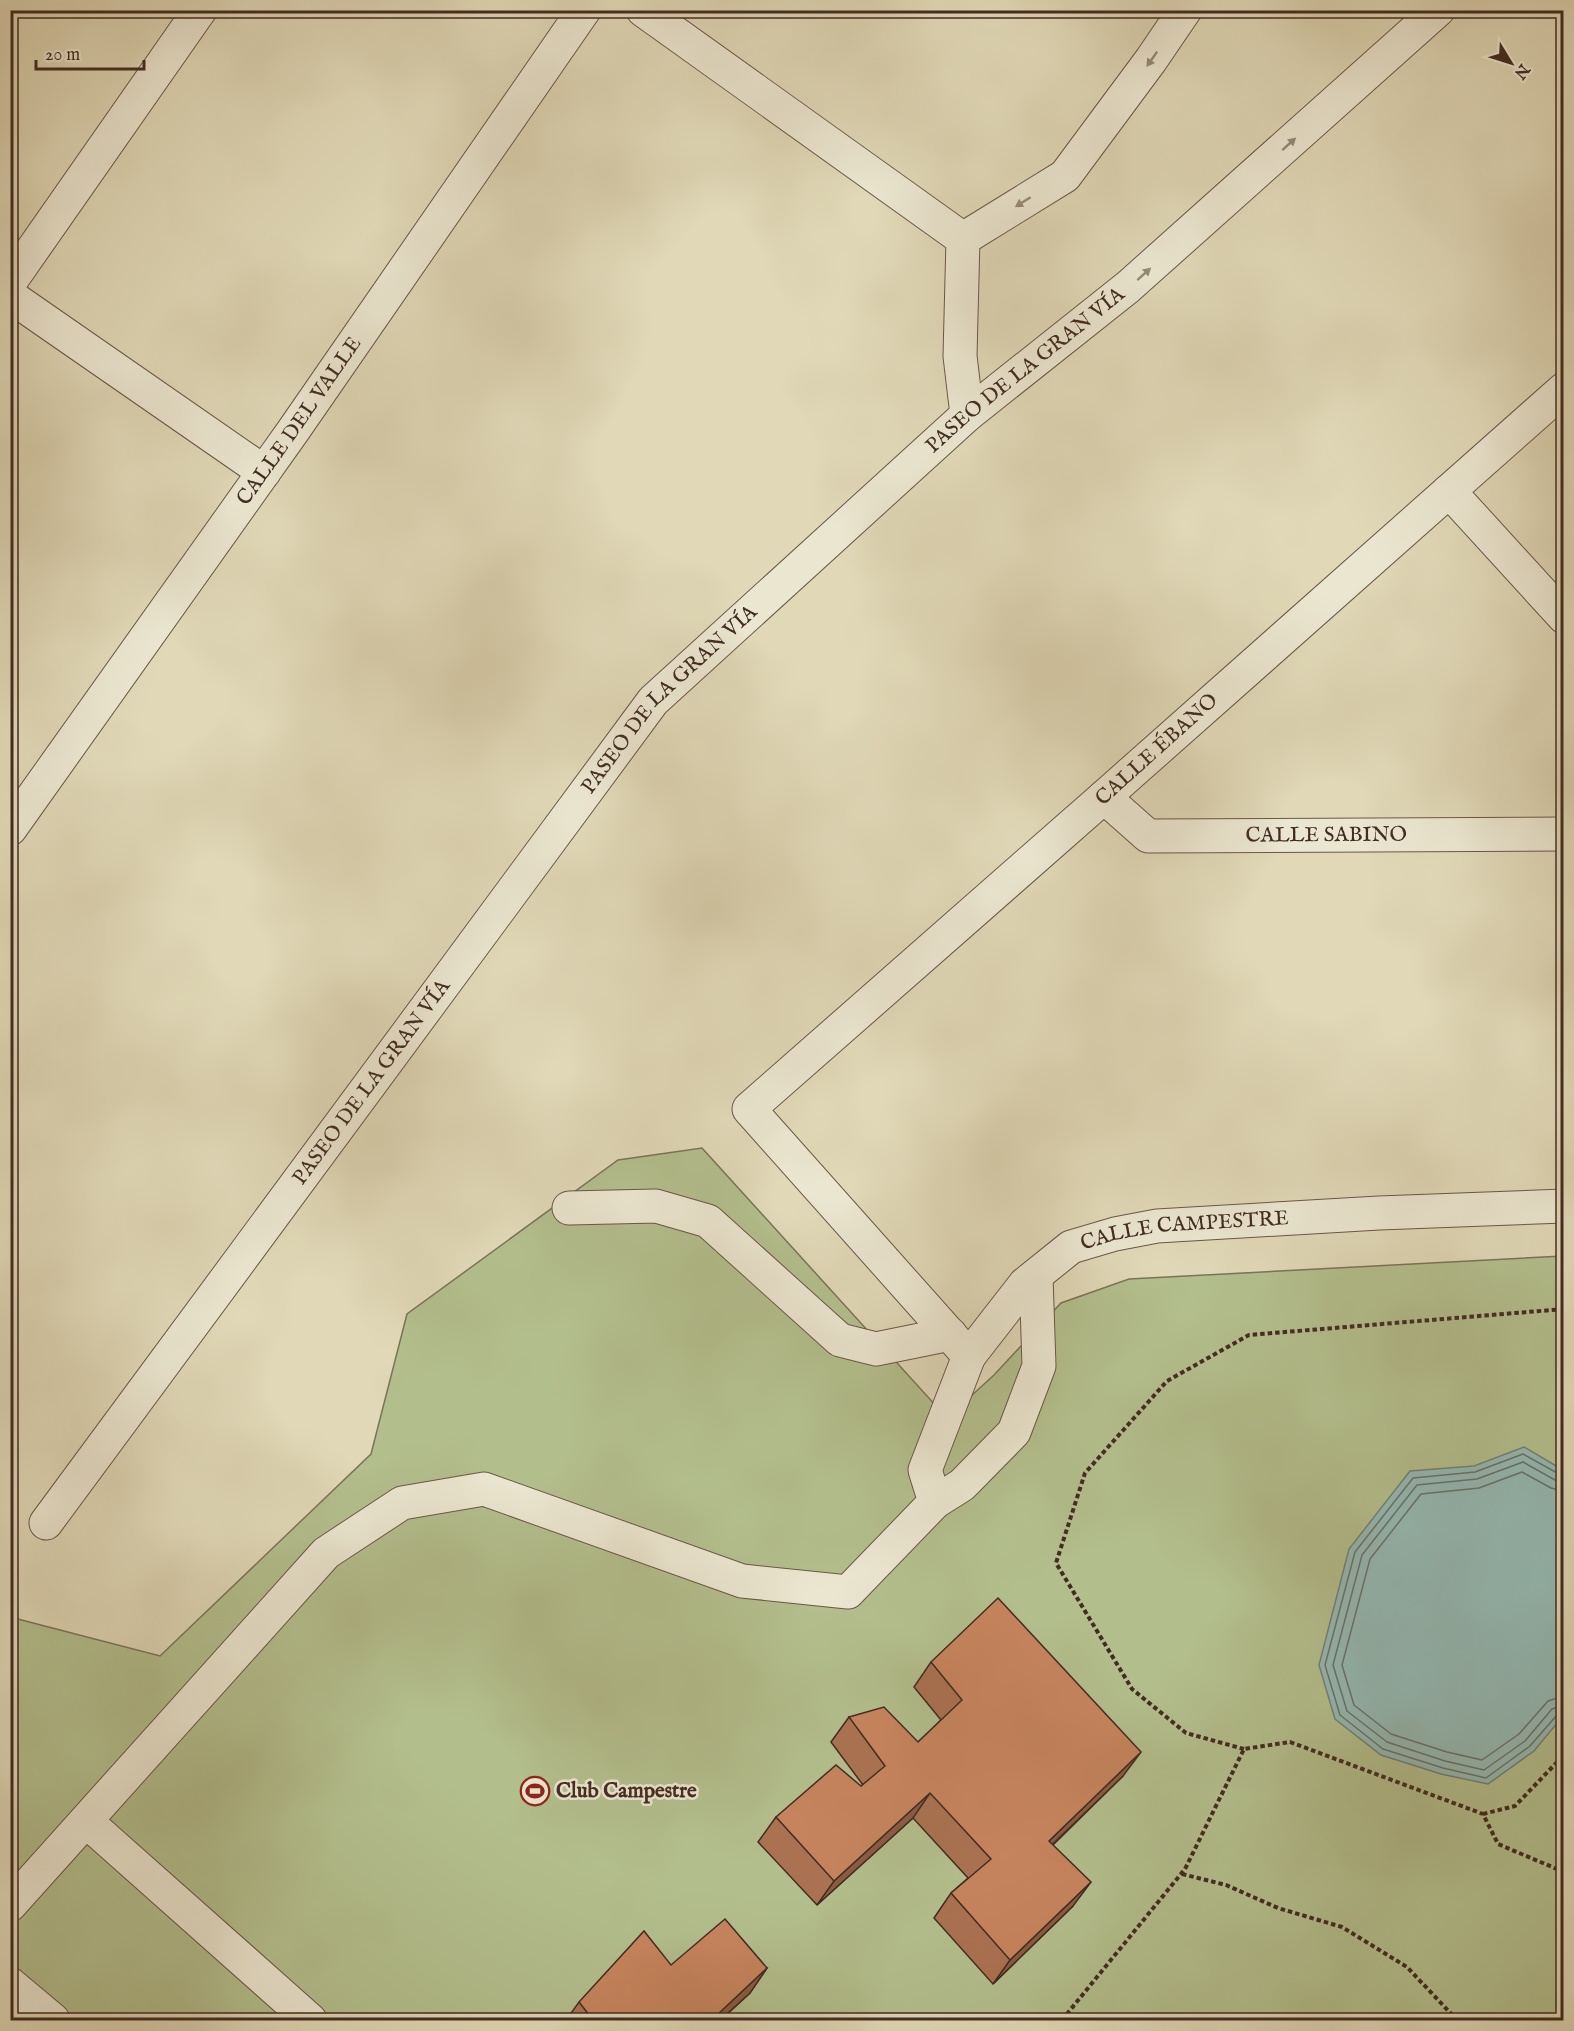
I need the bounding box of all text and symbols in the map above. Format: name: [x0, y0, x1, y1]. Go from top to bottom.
scale bar: [36, 33, 144, 71]
north arrow: [1481, 33, 1541, 93]
text: 20 m: [45, 44, 80, 67]
one-way arrow: [1146, 50, 1158, 66]
text: N: [1509, 59, 1534, 83]
one-way arrow: [1281, 138, 1296, 151]
one-way arrow: [1015, 196, 1031, 207]
one-way arrow: [1136, 268, 1151, 281]
street label: PASEO DE LA GRAN VÍA: [920, 281, 1131, 459]
street label: CALLE DEL VALLE: [231, 331, 368, 511]
street label: PASEO DE LA GRAN VÍA: [575, 598, 764, 799]
street label: CALLE ÉBANO: [1089, 687, 1224, 812]
street label: CALLE SABINO: [1245, 821, 1407, 849]
street label: PASEO DE LA GRAN VÍA: [287, 973, 457, 1190]
street label: CALLE CAMPESTRE: [1077, 1205, 1290, 1257]
sports icon: Club Campestre: [519, 1775, 551, 1807]
place label: Club Campestre: [556, 1778, 697, 1805]

